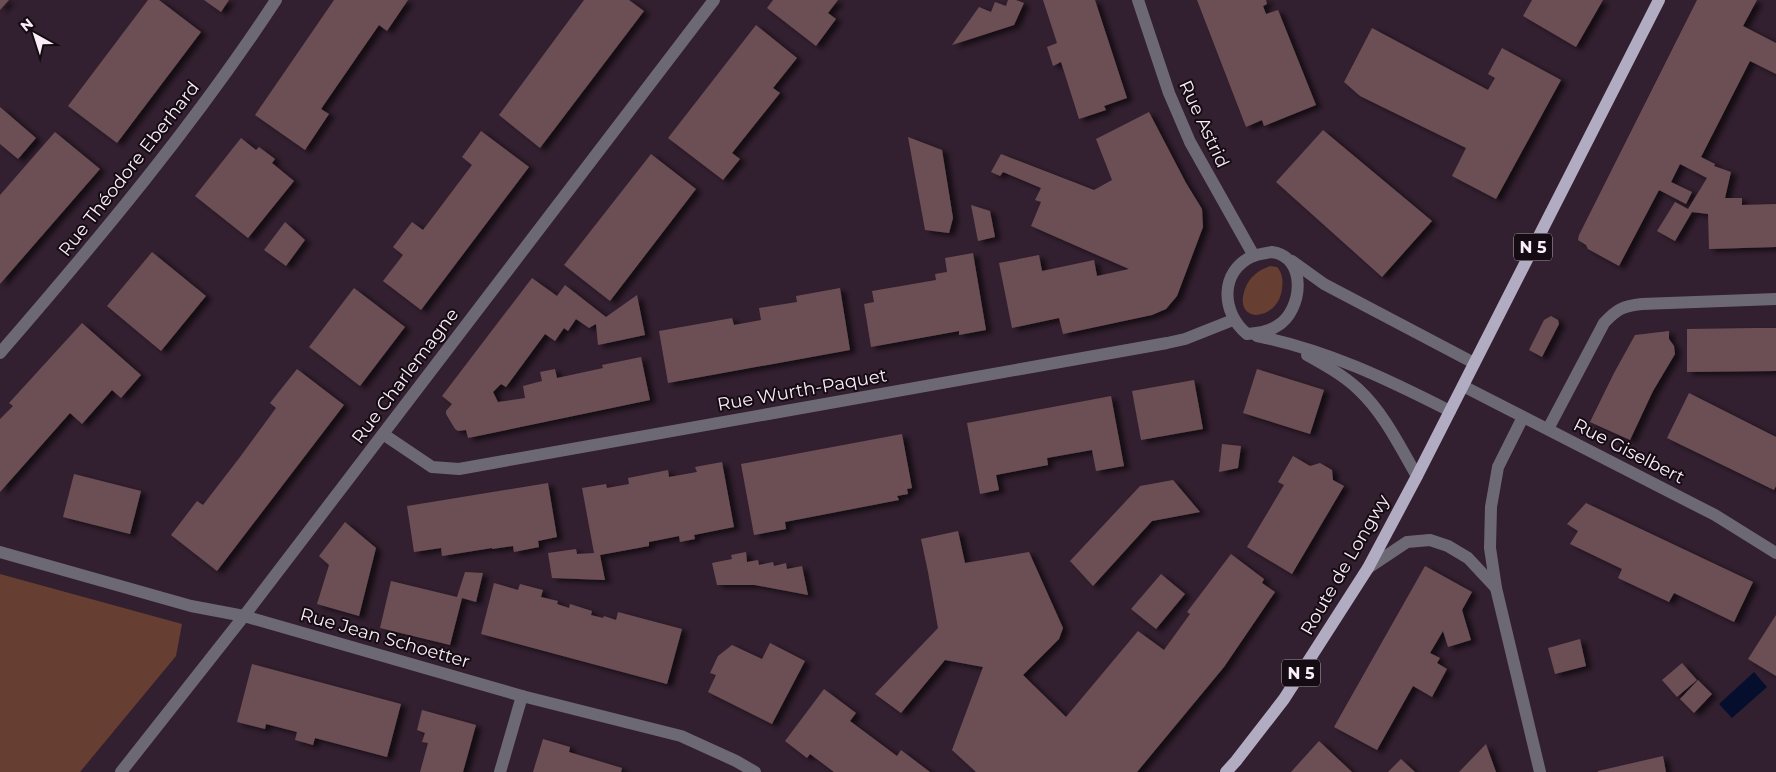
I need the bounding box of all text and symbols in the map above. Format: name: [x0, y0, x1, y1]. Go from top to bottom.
north arrow: [10, 10, 60, 60]
text: N: [17, 14, 37, 35]
street label: Rue Théodore Eberhard: [54, 77, 204, 261]
street label: Rue Astrid: [1174, 77, 1234, 171]
road number: N 5: [1514, 233, 1552, 260]
street label: Rue Charlemagne: [347, 304, 463, 448]
street label: Rue Wurth-Paquet: [715, 364, 889, 416]
street label: Rue Giselbert: [1570, 414, 1688, 488]
street label: Route de Longwy: [1296, 491, 1394, 639]
street label: Rue Jean Schoetter: [298, 603, 472, 673]
road number: N 5: [1282, 660, 1320, 686]

